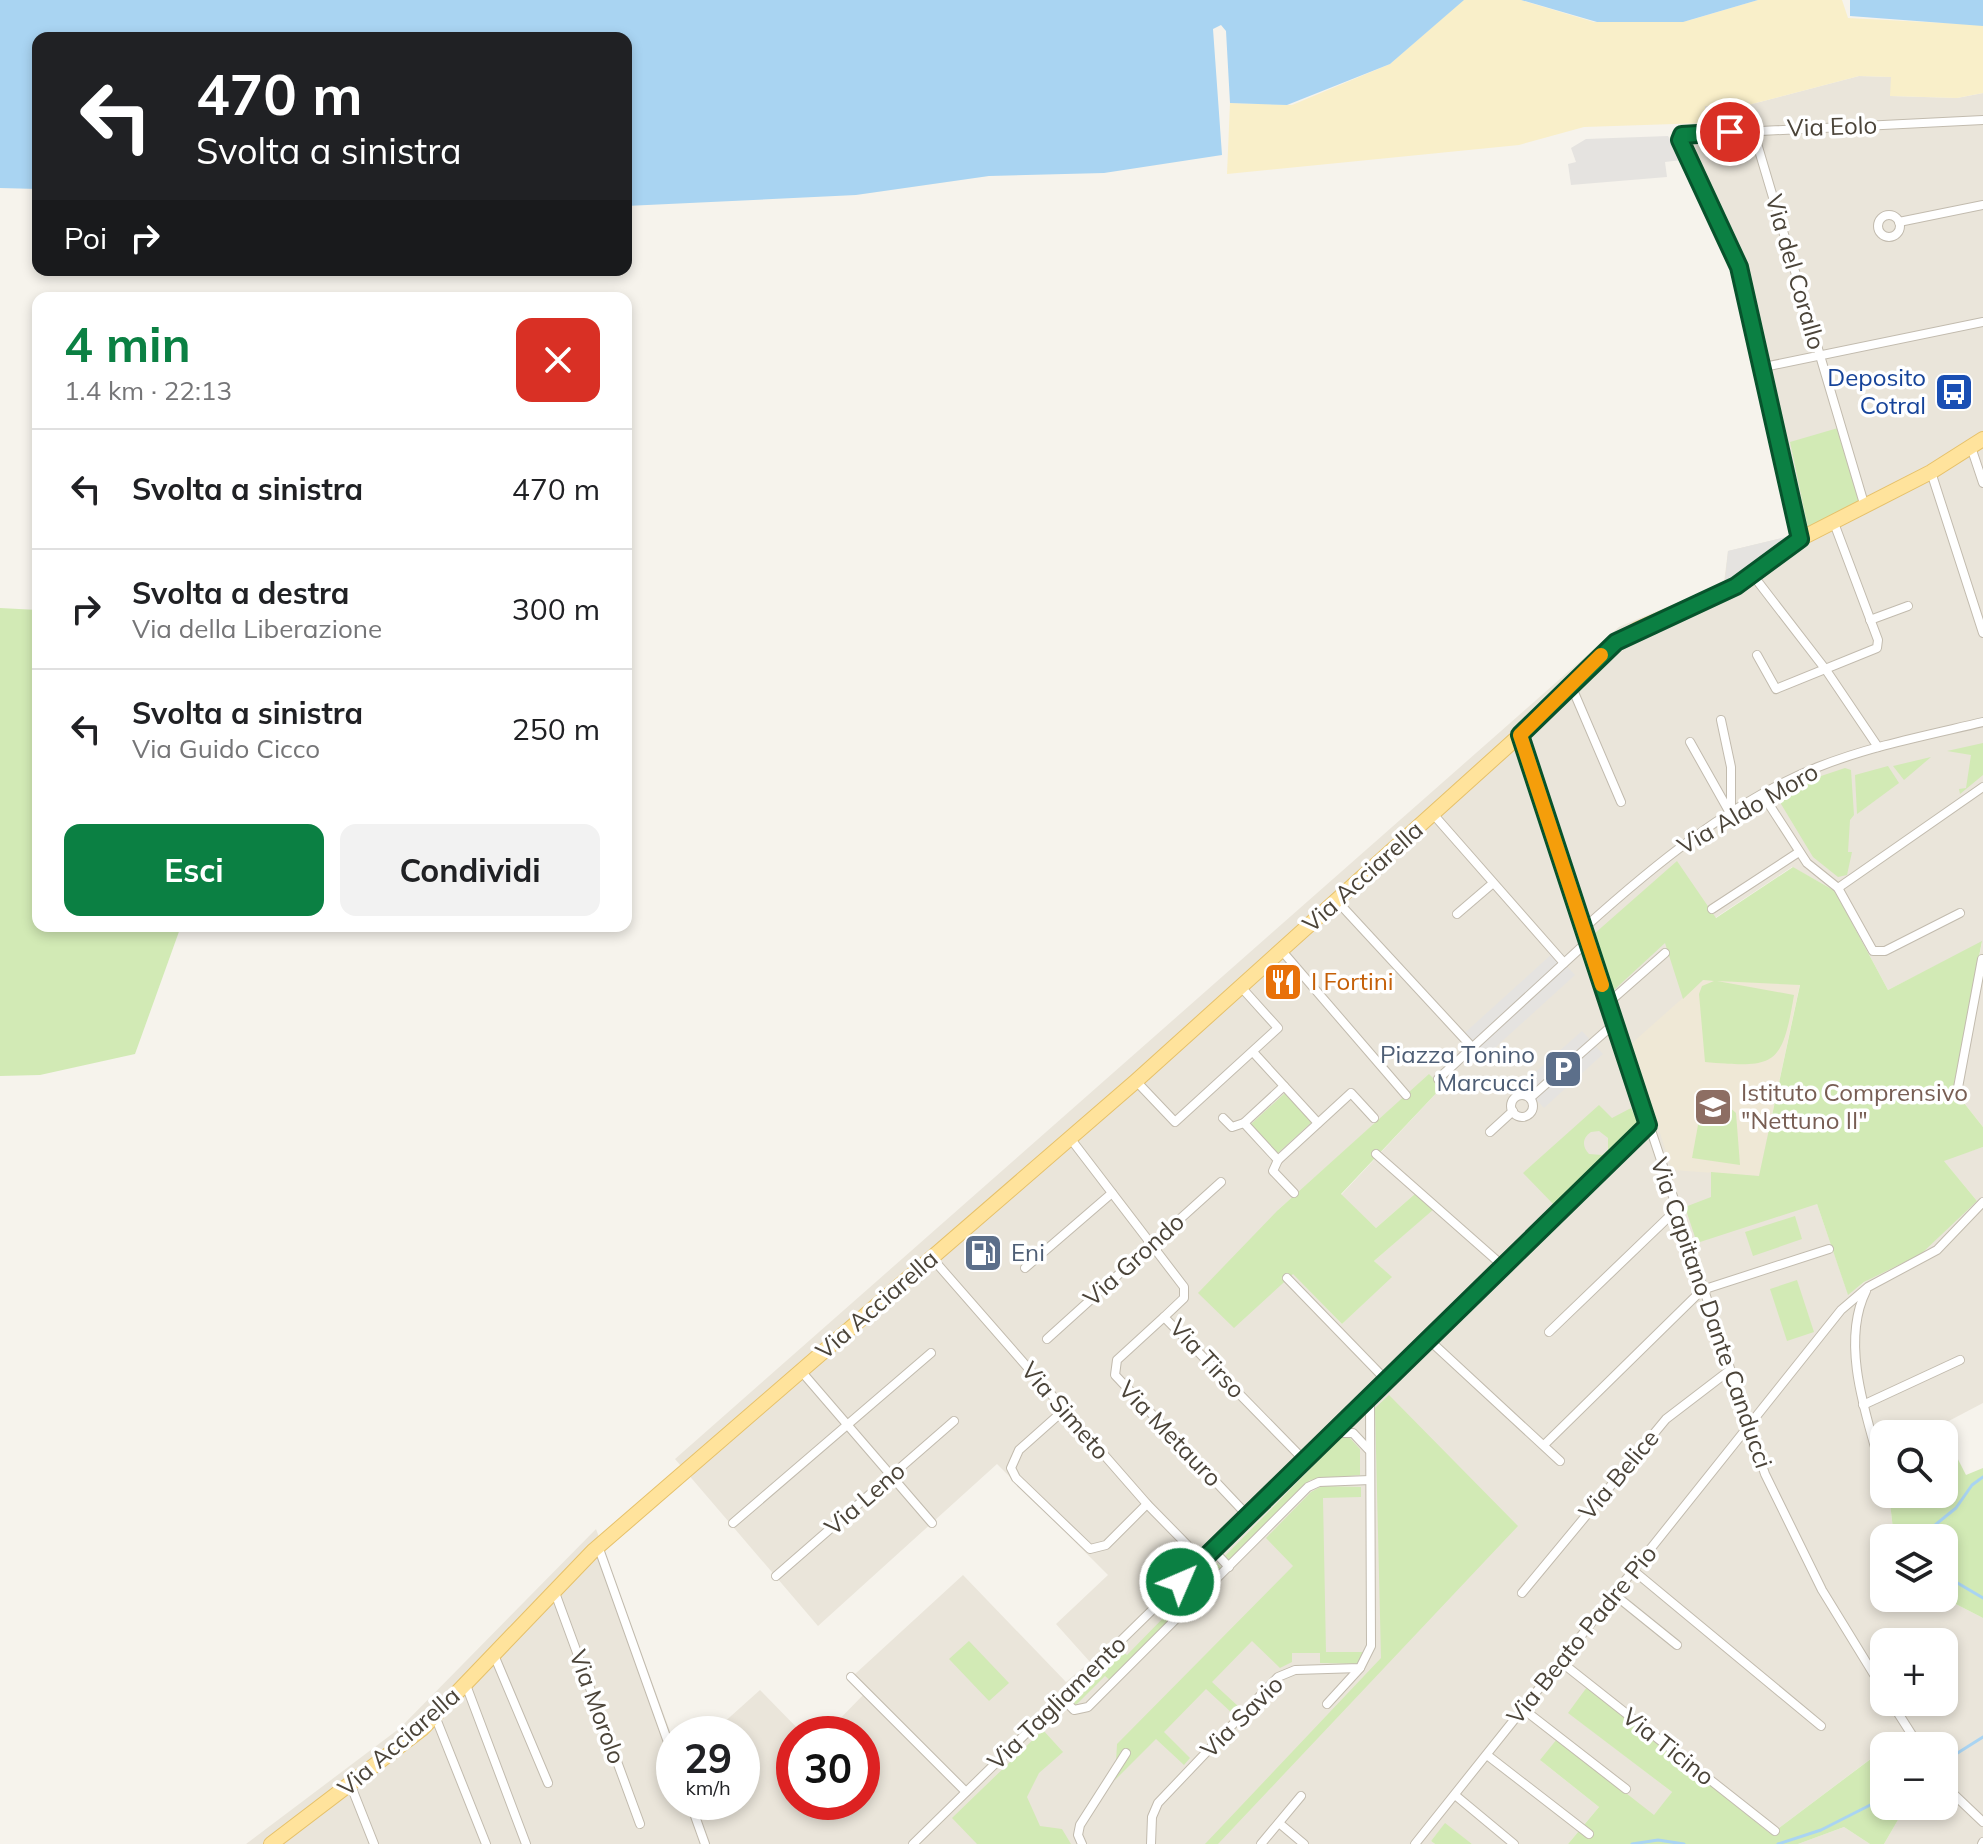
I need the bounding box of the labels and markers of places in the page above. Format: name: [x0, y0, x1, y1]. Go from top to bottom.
pin: [1696, 98, 1764, 166]
place label: Deposito Cotral: [1827, 362, 1926, 420]
bus stop icon: Deposito Cotral: [1933, 371, 1975, 413]
restaurant icon: I Fortini: [1262, 961, 1304, 1003]
place label: I Fortini: [1311, 966, 1393, 996]
place label: Piazza Tonino Marcucci: [1380, 1039, 1535, 1097]
parking icon: Piazza Tonino Marcucci: [1542, 1048, 1584, 1090]
place label: Istituto Comprensivo "Nettuno II": [1741, 1077, 1968, 1135]
school or university icon: Istituto Comprensivo "Nettuno II": [1692, 1086, 1734, 1128]
fuel station icon: Eni: [962, 1232, 1004, 1274]
place label: Eni: [1011, 1237, 1045, 1267]

